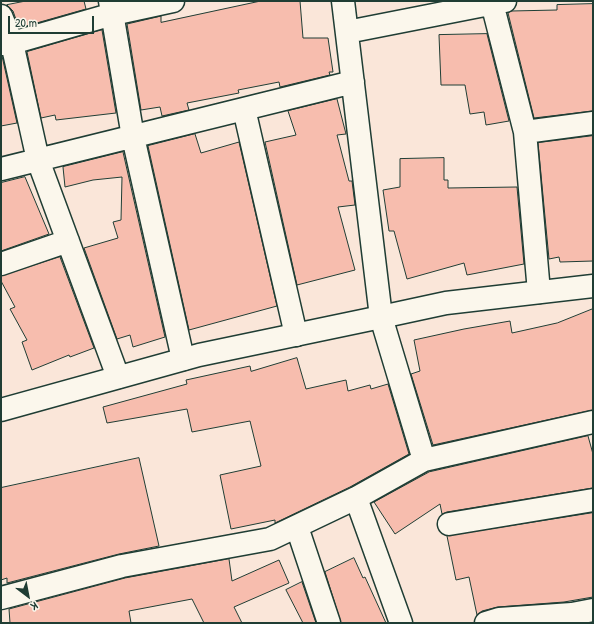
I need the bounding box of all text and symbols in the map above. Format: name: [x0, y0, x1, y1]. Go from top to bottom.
scale bar: [10, 8, 96, 34]
text: 20 m: [15, 14, 37, 31]
north arrow: [8, 576, 48, 616]
text: K: [28, 599, 41, 614]

